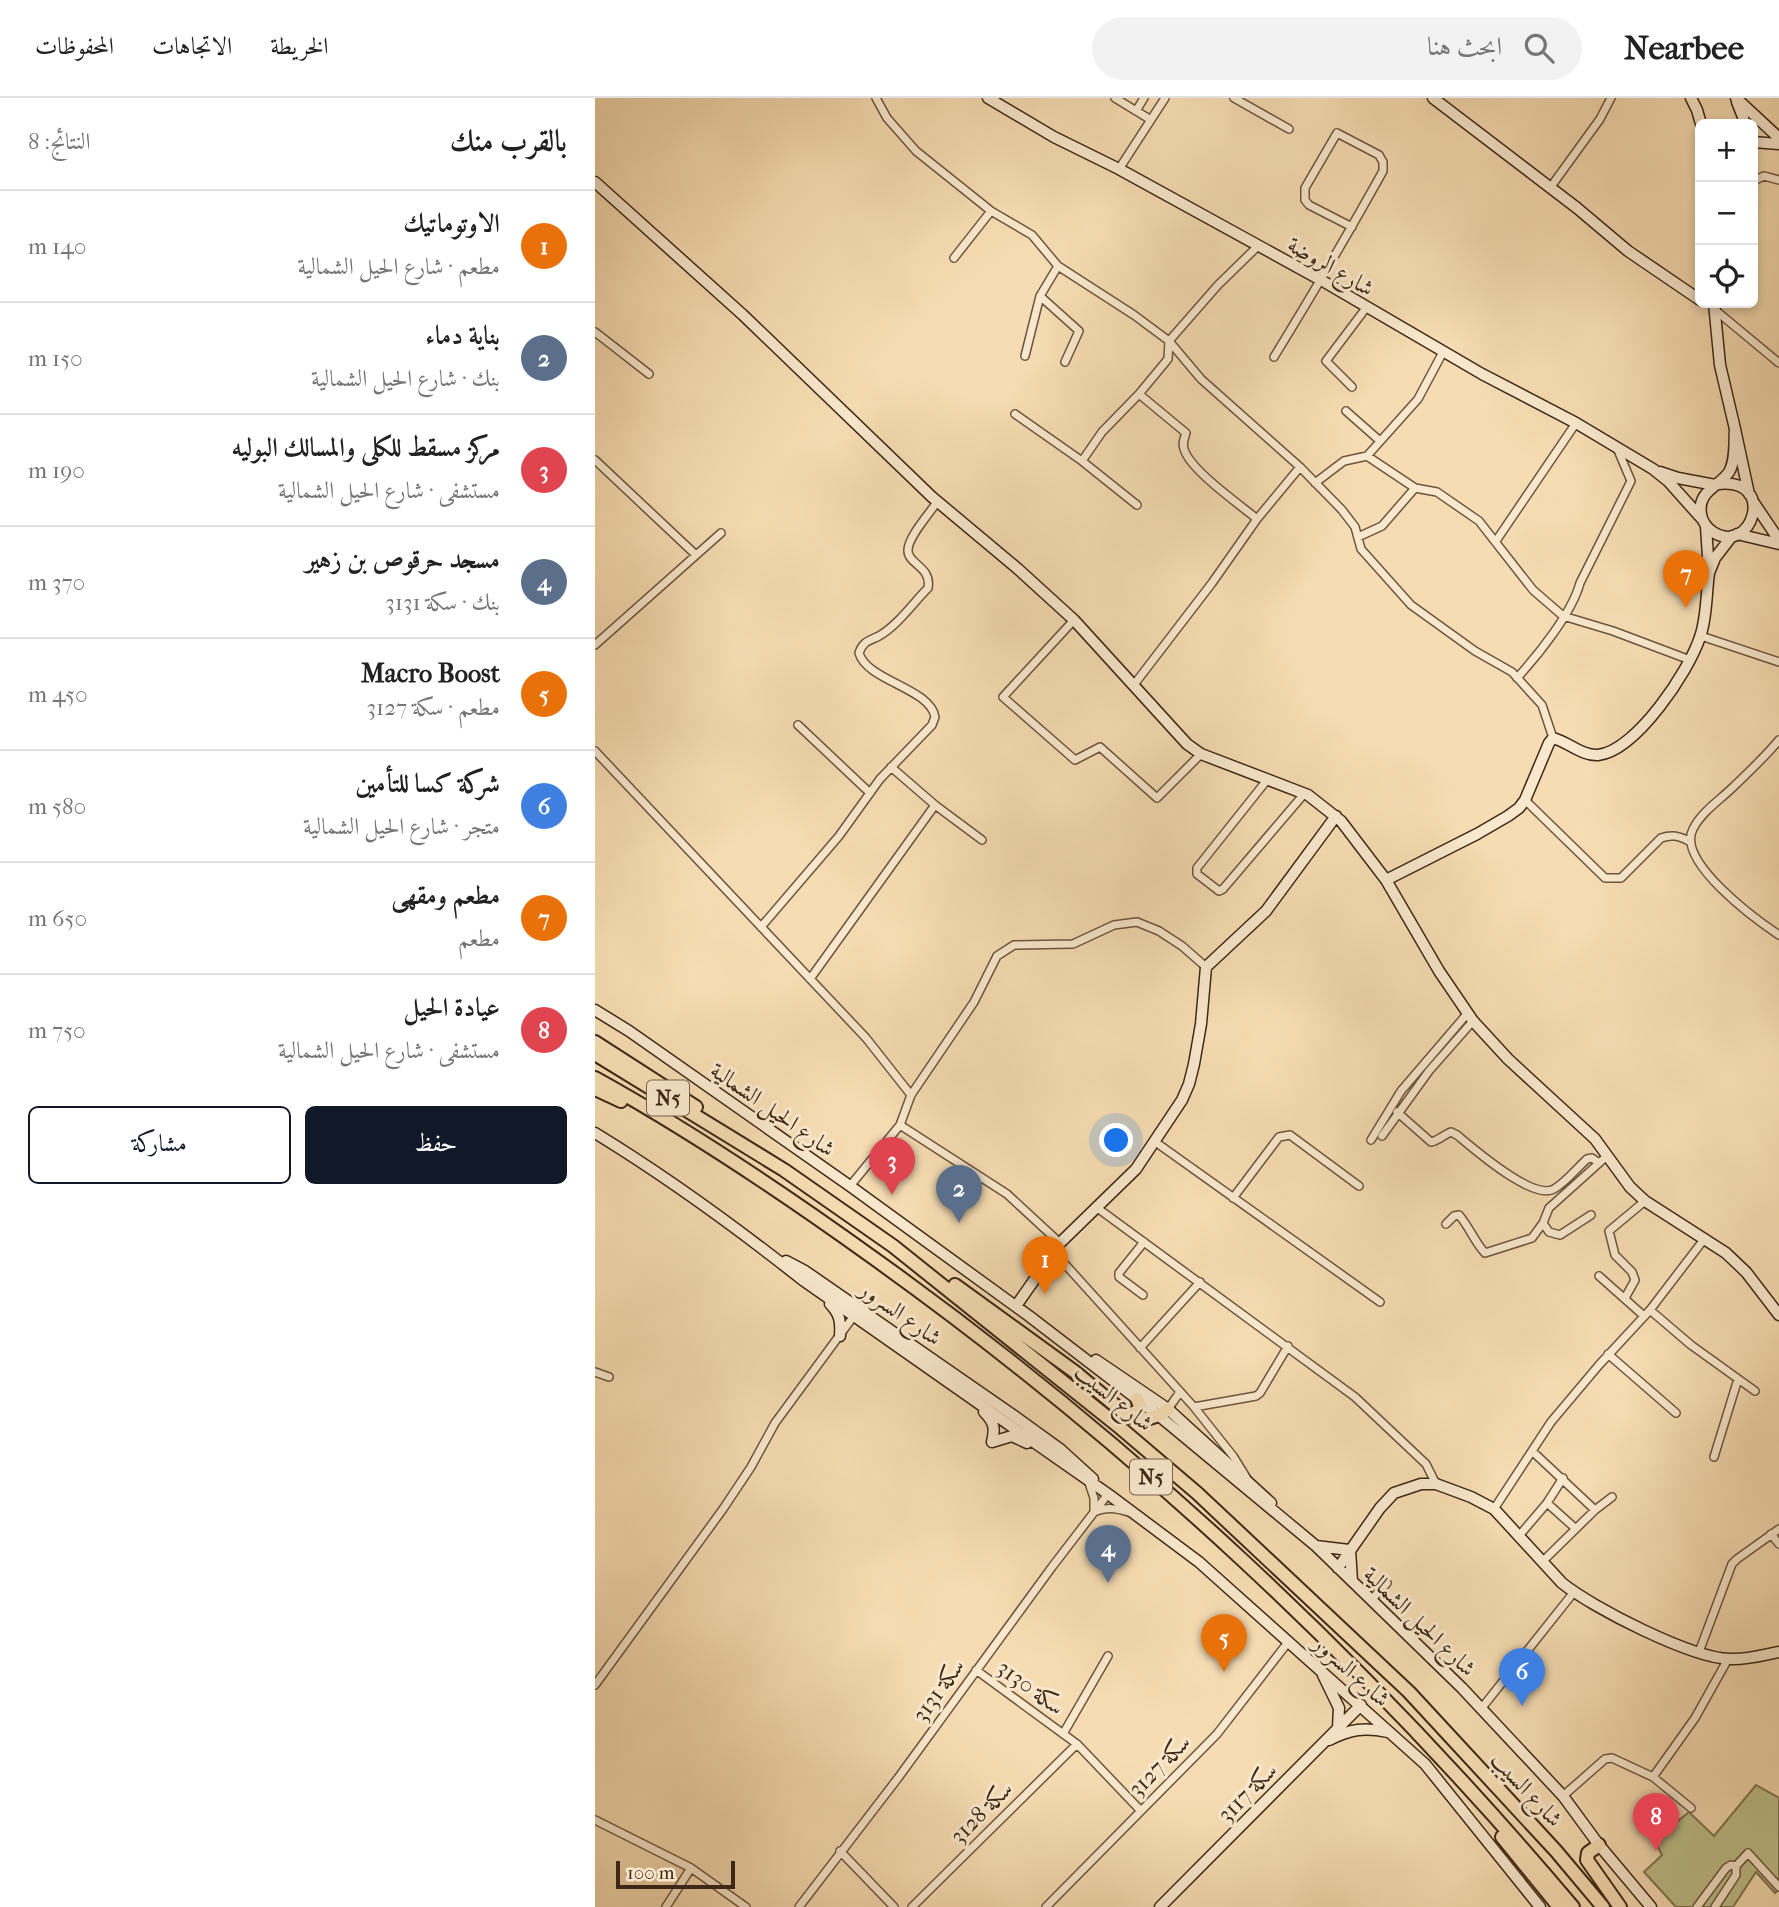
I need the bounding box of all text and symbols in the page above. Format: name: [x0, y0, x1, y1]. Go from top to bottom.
search box: [1092, 17, 1582, 80]
icon: search: [1520, 29, 1558, 67]
text: Nearbee: [1624, 29, 1744, 68]
text: ابحث هنا: [1427, 31, 1502, 62]
text: المحفوظات: [35, 32, 114, 60]
text: الاتجاهات: [152, 32, 232, 60]
text: الخريطة: [270, 32, 329, 60]
map controls: [1695, 119, 1758, 308]
button: +: [1695, 119, 1758, 182]
text: بالقرب منك: [450, 124, 567, 159]
text: النتائج: 8: [28, 128, 90, 155]
button: −: [1695, 182, 1758, 245]
text: الاوتوماتيك: [403, 208, 500, 239]
street label: شارع الروضة: [1280, 231, 1379, 307]
text: 140 m: [28, 233, 87, 260]
text: 1: [540, 233, 548, 260]
button: locate: [1695, 245, 1758, 308]
text: مطعم · شارع الحيل الشمالية: [297, 253, 500, 280]
text: بناية دماء: [425, 320, 500, 351]
text: 150 m: [28, 345, 83, 372]
text: 2: [538, 345, 550, 372]
text: بنك · شارع الحيل الشمالية: [311, 365, 500, 392]
text: مركز مسقط للكلى والمسالك البوليه: [232, 432, 500, 463]
text: 190 m: [28, 457, 85, 484]
text: 3: [539, 457, 549, 484]
text: مستشفى · شارع الحيل الشمالية: [278, 477, 500, 504]
text: مسجد حرقوص بن زهير: [305, 544, 500, 575]
pin: 7: [1663, 550, 1709, 608]
text: 370 m: [28, 569, 85, 596]
text: 4: [537, 569, 551, 596]
text: بنك · سكة 3131: [385, 589, 500, 616]
text: Macro Boost: [361, 658, 500, 689]
text: 450 m: [28, 681, 88, 708]
text: 5: [539, 681, 549, 708]
text: مطعم · سكة 3127: [366, 694, 500, 721]
text: شركة كسا للتأمين: [356, 768, 500, 799]
text: 580 m: [28, 793, 86, 820]
text: 6: [538, 793, 550, 820]
text: متجر · شارع الحيل الشمالية: [303, 813, 500, 840]
text: مطعم ومقهى: [391, 880, 500, 911]
text: 650 m: [28, 905, 87, 932]
text: 7: [538, 905, 550, 932]
text: مطعم: [458, 925, 500, 952]
text: عيادة الحيل: [403, 992, 500, 1023]
text: 750 m: [28, 1017, 86, 1044]
text: 8: [538, 1017, 550, 1044]
text: مستشفى · شارع الحيل الشمالية: [278, 1037, 500, 1064]
street label: شارع الحيل الشمالية: [702, 1056, 840, 1167]
road number: N5: [647, 1080, 689, 1116]
button: مشاركة: [28, 1106, 291, 1184]
button: حفظ: [305, 1106, 567, 1184]
your location: [1099, 1123, 1133, 1157]
pin: 3: [869, 1137, 915, 1195]
pin: 2: [936, 1165, 982, 1223]
pin: 1: [1022, 1236, 1068, 1294]
street label: شارع السرور: [850, 1274, 947, 1356]
street label: شارع السيب: [1065, 1358, 1158, 1442]
road number: N5: [1130, 1460, 1172, 1494]
pin: 4: [1085, 1525, 1131, 1583]
street label: شارع الحيل الشمالية: [1354, 1561, 1482, 1686]
pin: 5: [1201, 1614, 1247, 1672]
street label: شارع السرور: [1302, 1629, 1396, 1717]
pin: 6: [1499, 1648, 1545, 1706]
street label: سكة 3131: [906, 1653, 970, 1727]
street label: سكة 3130: [992, 1654, 1069, 1721]
street label: سكة 3127: [1123, 1729, 1196, 1802]
street label: شارع السيب: [1481, 1746, 1568, 1837]
street label: سكة 3117: [1212, 1757, 1283, 1828]
street label: سكة 3128: [944, 1775, 1018, 1849]
pin: 8: [1633, 1793, 1679, 1851]
scale bar: [616, 1858, 735, 1890]
text: 100 m: [627, 1862, 675, 1884]

